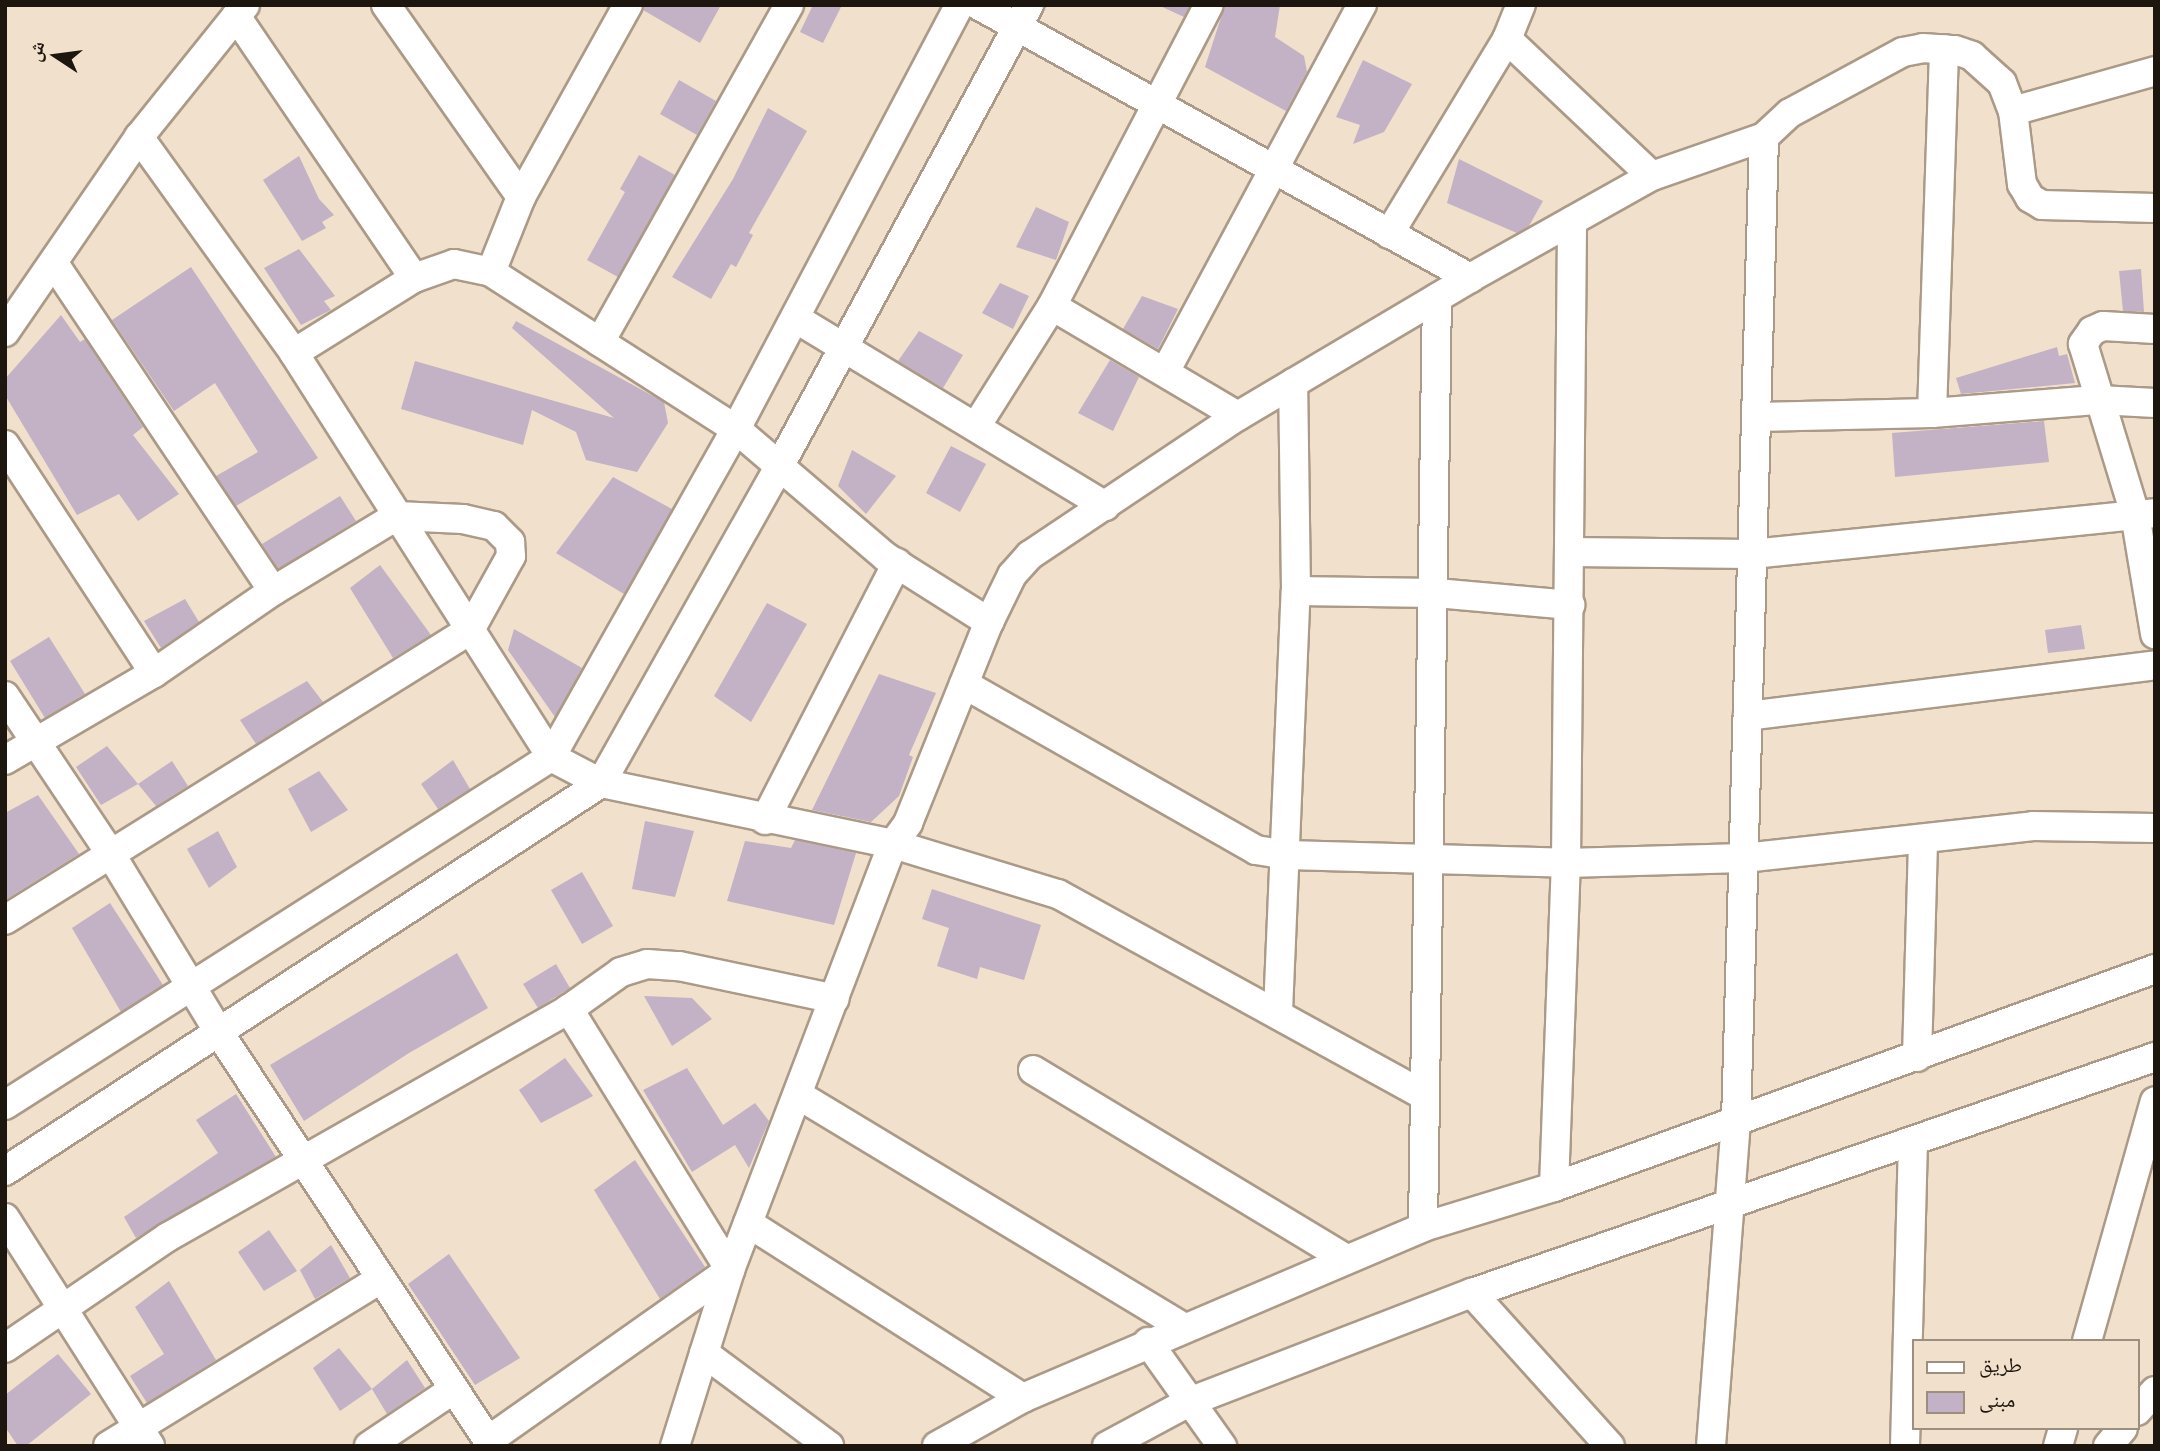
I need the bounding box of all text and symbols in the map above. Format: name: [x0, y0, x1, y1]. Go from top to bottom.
north arrow: [21, 21, 91, 91]
text: ش: [22, 39, 49, 64]
legend: [1912, 1339, 2139, 1430]
text: طريق: [1979, 1351, 2022, 1376]
text: مبنى: [1979, 1386, 2015, 1411]

